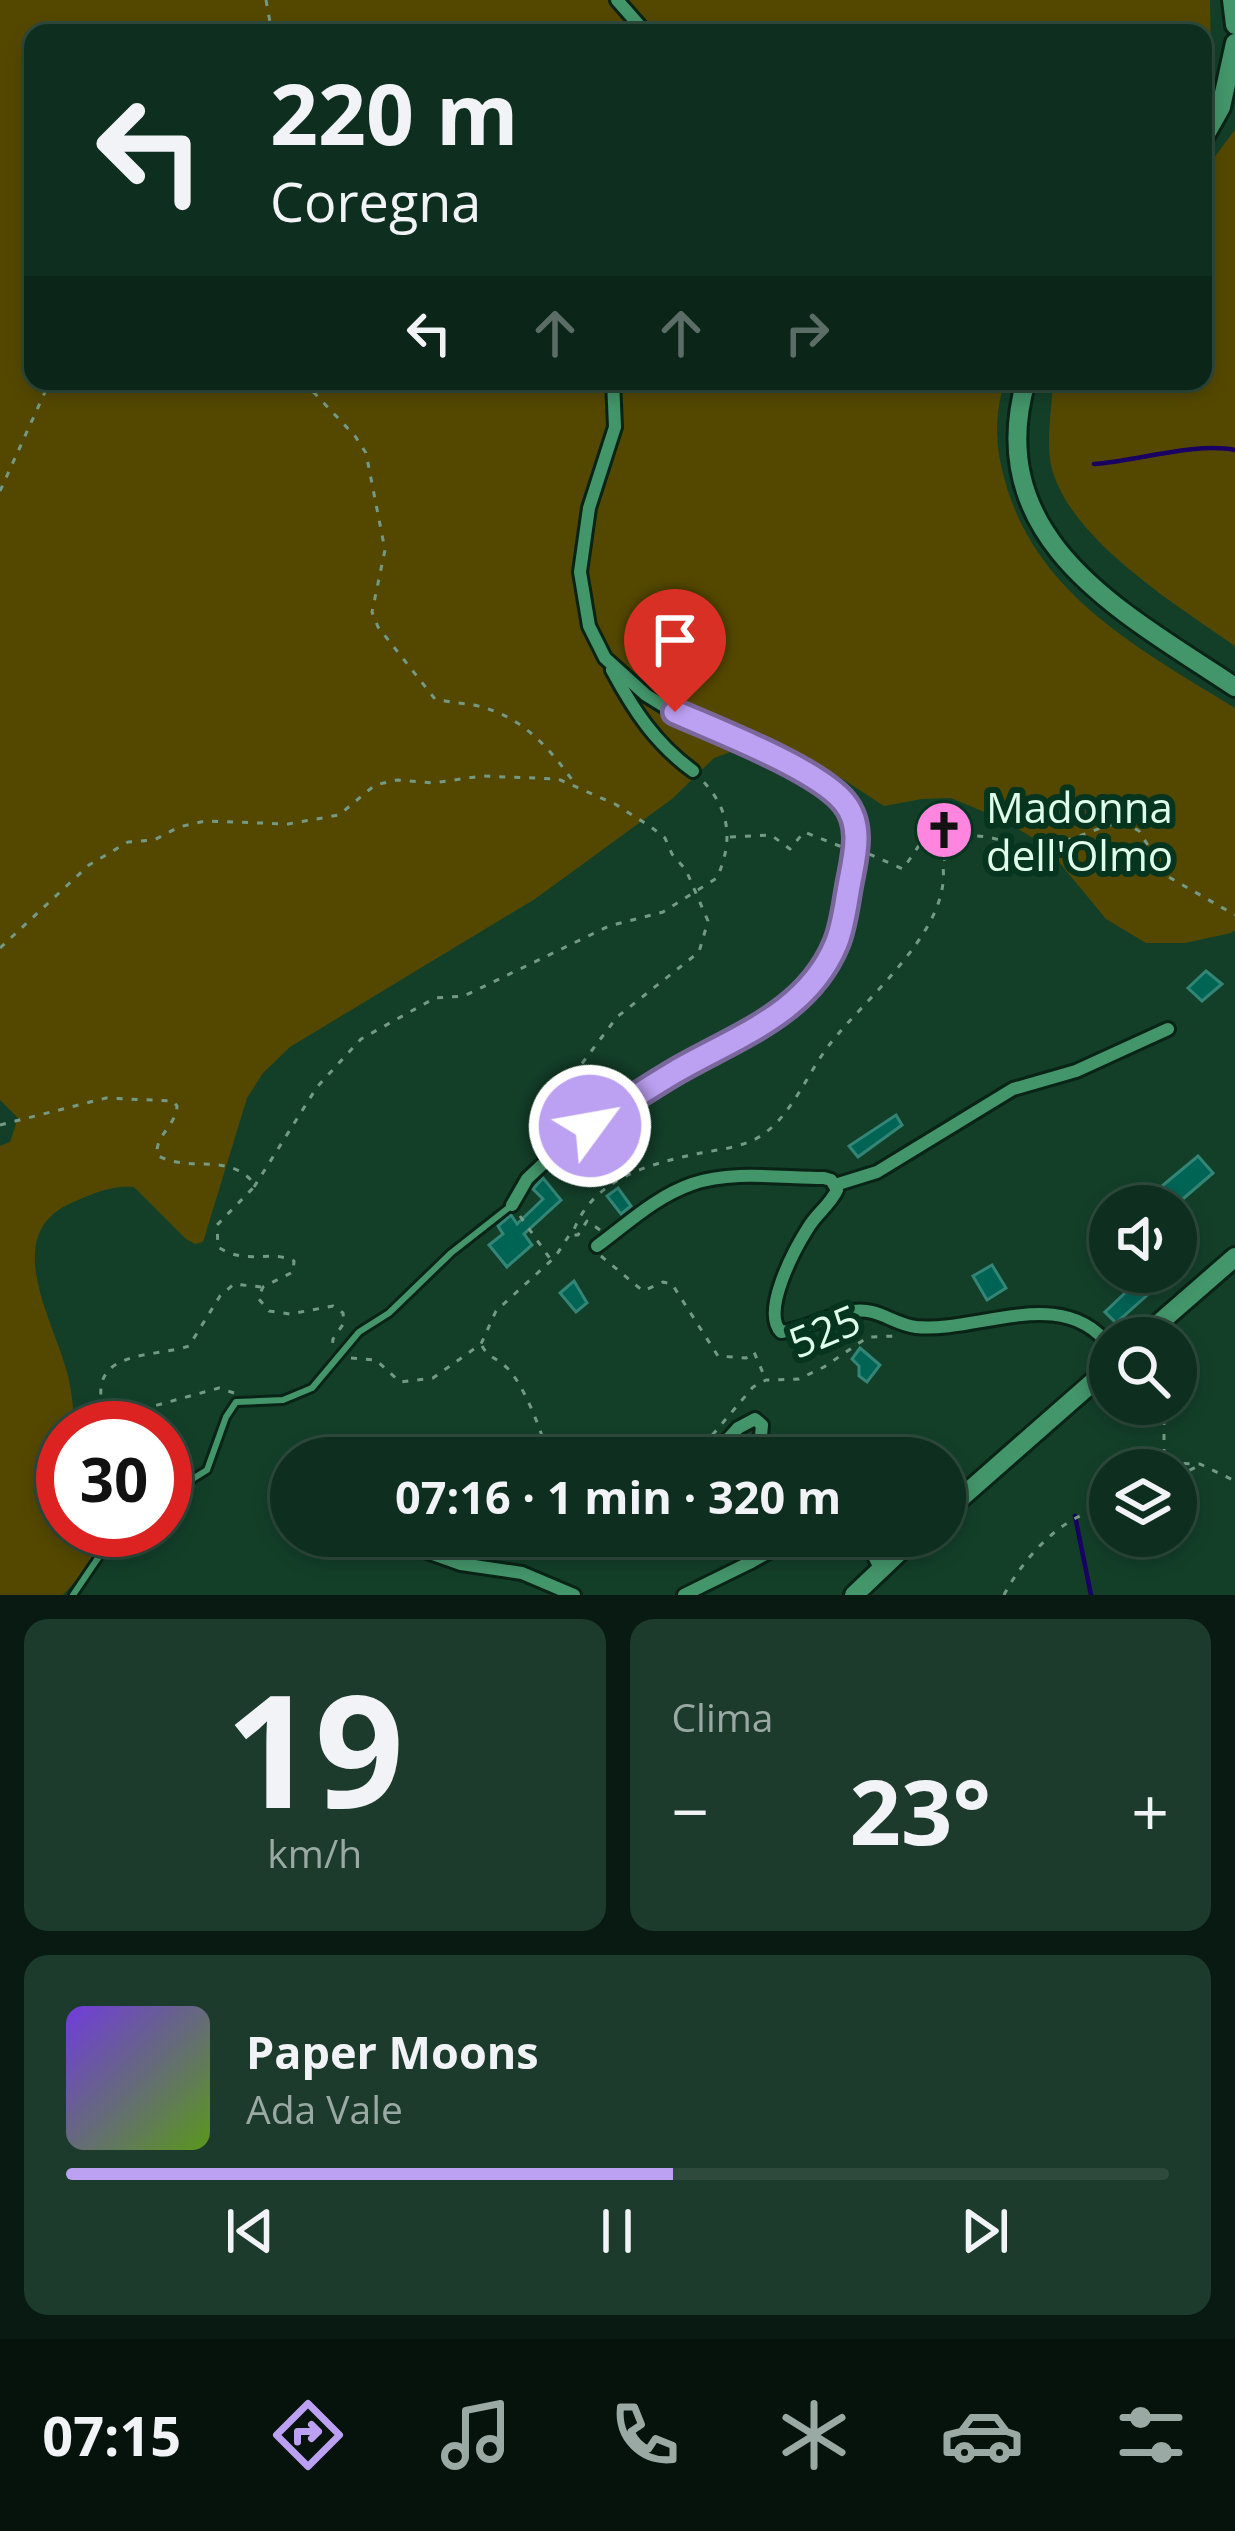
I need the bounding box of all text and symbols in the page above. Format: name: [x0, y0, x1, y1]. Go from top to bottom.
text: 220 m: [270, 55, 518, 170]
icon: left: [72, 72, 228, 228]
text: Coregna: [270, 164, 481, 238]
icon: left: [396, 300, 462, 366]
icon: ahead: [522, 300, 588, 366]
icon: ahead: [648, 300, 714, 366]
icon: right: [774, 300, 840, 366]
pin: [624, 589, 726, 712]
icon: arrive: [642, 607, 708, 673]
place label: Madonna dell'Olmo: [986, 778, 1173, 883]
church icon: Madonna dell'Olmo: [913, 799, 975, 861]
position arrow: [527, 1063, 653, 1189]
map controls: [1089, 1185, 1197, 1557]
button: sound: [1089, 1185, 1197, 1293]
street label: 525: [780, 1290, 868, 1370]
button: search: [1089, 1317, 1197, 1425]
speed limit sign: 30: [36, 1401, 192, 1557]
button: layers: [1089, 1449, 1197, 1557]
text: 07:16 · 1 min · 320 m: [395, 1466, 841, 1527]
text: 19: [226, 1641, 404, 1854]
text: Clima: [672, 1690, 774, 1743]
text: 23°: [850, 1749, 991, 1871]
text: −: [672, 1765, 709, 1855]
text: +: [1131, 1765, 1169, 1855]
text: km/h: [267, 1826, 362, 1879]
text: Paper Moons: [246, 2021, 539, 2082]
text: Ada Vale: [246, 2082, 403, 2135]
icon: previous: [217, 2198, 283, 2264]
icon: pause: [584, 2198, 650, 2264]
icon: next: [952, 2198, 1018, 2264]
icon: directions: [266, 2393, 350, 2477]
icon: music: [434, 2393, 518, 2477]
icon: phone: [603, 2393, 687, 2477]
icon: climate: [772, 2393, 856, 2477]
icon: car: [940, 2393, 1024, 2477]
icon: filters: [1109, 2393, 1193, 2477]
text: 07:15: [42, 2398, 181, 2472]

